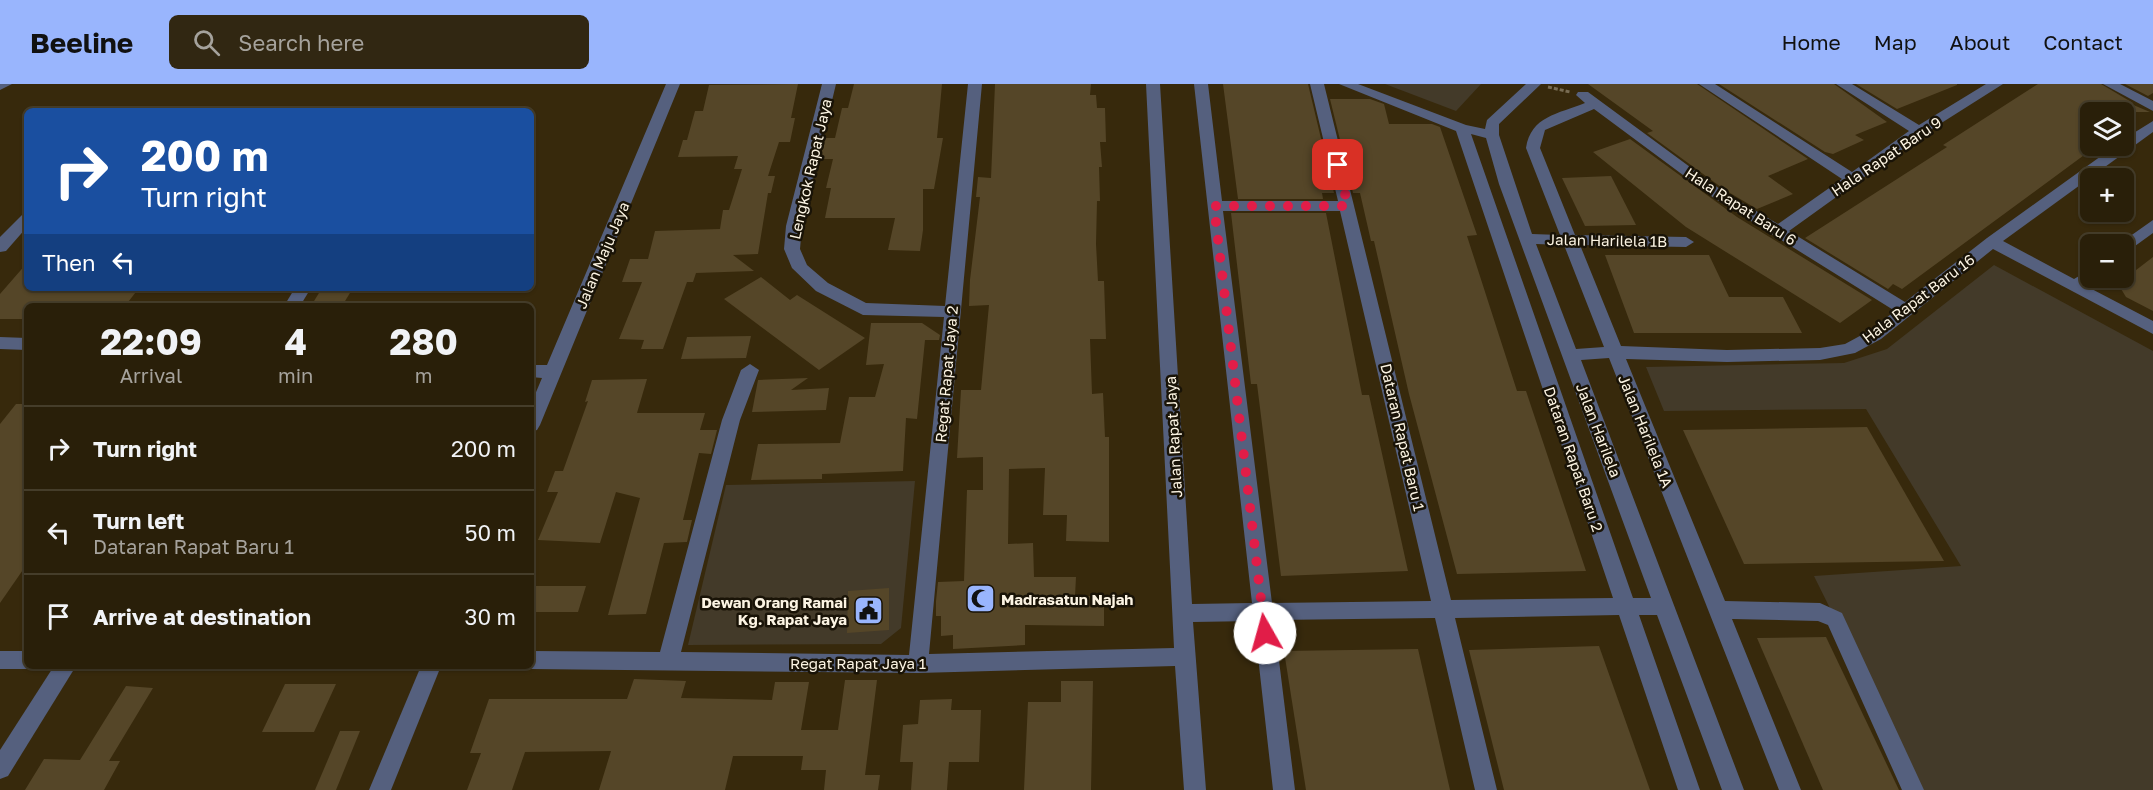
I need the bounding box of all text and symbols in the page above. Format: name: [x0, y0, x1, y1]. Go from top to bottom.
search box: [169, 15, 589, 69]
text: Beeline: [30, 26, 133, 59]
icon: search: [190, 26, 223, 59]
text: Search here: [238, 29, 364, 56]
text: Home: [1781, 29, 1841, 55]
text: Map: [1874, 29, 1917, 55]
text: About: [1950, 29, 2010, 55]
text: Contact: [2043, 29, 2123, 55]
street label: Lengkok Rapat Jaya: [785, 97, 835, 241]
map controls: [2080, 102, 2134, 288]
button: layers: [2080, 102, 2134, 156]
street label: Hala Rapat Baru 9: [1827, 112, 1945, 200]
text: 200 m: [141, 130, 268, 180]
icon: right: [42, 132, 120, 210]
pin: [1312, 139, 1363, 190]
icon: arrive: [1321, 148, 1354, 181]
street label: Hala Rapat Baru 6: [1682, 163, 1800, 249]
button: +: [2080, 168, 2134, 222]
text: Turn right: [141, 181, 267, 213]
street label: Jalan Maju Jaya: [571, 199, 633, 311]
street label: Jalan Harilela 1B: [1547, 230, 1667, 250]
button: −: [2080, 234, 2134, 288]
icon: left: [107, 246, 140, 279]
text: Then: [42, 249, 95, 276]
street label: Hala Rapat Baru 16: [1858, 250, 1978, 346]
street label: Regat Rapat Jaya 2: [931, 305, 961, 443]
text: 22:09: [100, 320, 202, 363]
text: 4: [284, 320, 307, 363]
text: 280: [389, 320, 458, 363]
street label: Dataran Rapat Baru 1: [1377, 362, 1429, 512]
text: Arrival: [120, 363, 182, 387]
text: min: [278, 363, 313, 387]
text: m: [415, 363, 433, 387]
street label: Jalan Harilela 1A: [1615, 372, 1677, 490]
street label: Jalan Rapat Jaya: [1161, 376, 1185, 498]
street label: Jalan Harilela: [1573, 380, 1625, 480]
street label: Dataran Rapat Baru 2: [1541, 384, 1607, 534]
icon: right: [42, 432, 75, 465]
text: Turn right: [93, 435, 197, 462]
text: 200 m: [451, 435, 516, 462]
text: Turn left: [93, 507, 184, 534]
icon: left: [42, 516, 75, 549]
text: 50 m: [465, 519, 516, 546]
text: Dataran Rapat Baru 1: [93, 534, 294, 558]
mosque icon: Madrasatun Najah: [964, 583, 996, 615]
place label: Madrasatun Najah: [1001, 590, 1133, 608]
place label: Dewan Orang Ramai Kg. Rapat Jaya: [701, 593, 847, 628]
public building icon: Dewan Orang Ramai Kg. Rapat Jaya: [852, 595, 884, 627]
icon: arrive: [42, 600, 75, 633]
position arrow: [1233, 601, 1297, 665]
text: Arrive at destination: [93, 603, 311, 630]
text: 30 m: [465, 603, 516, 630]
street label: Regat Rapat Jaya 1: [790, 654, 926, 672]

